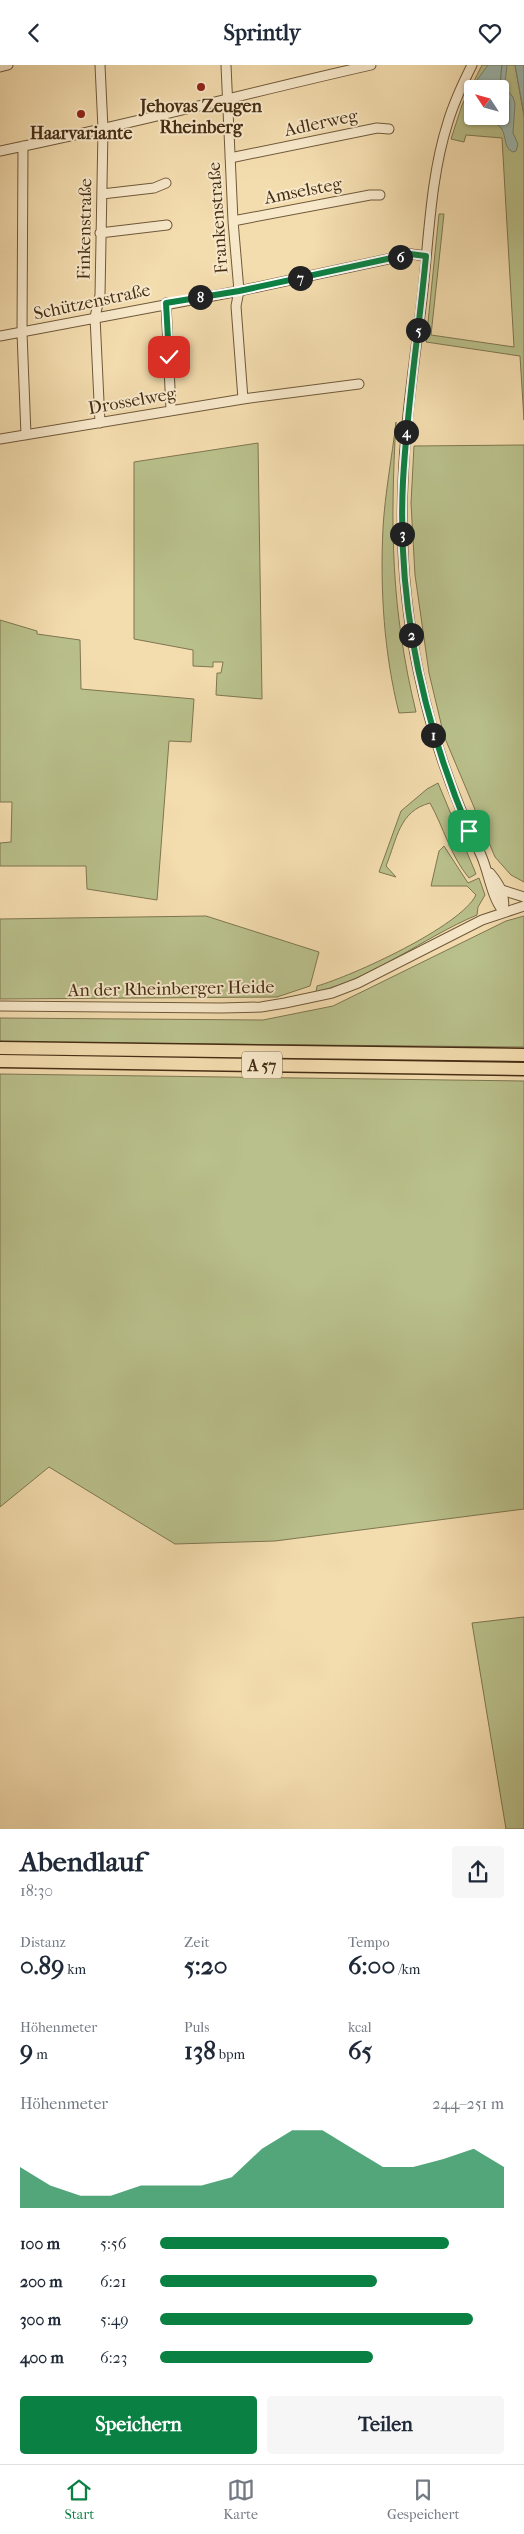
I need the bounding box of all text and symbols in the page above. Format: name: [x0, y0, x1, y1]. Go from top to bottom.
icon: back: [20, 19, 48, 47]
icon: heart: [476, 19, 504, 47]
text: Sprintly: [224, 20, 300, 46]
north arrow: [464, 80, 509, 125]
map controls: [464, 80, 509, 125]
marker: Jehovas Zeugen Rheinberg: [195, 81, 207, 93]
place label: Jehovas Zeugen Rheinberg: [138, 96, 262, 138]
street label: Adlerweg: [281, 105, 360, 141]
marker: Haarvariante: [75, 108, 87, 120]
place label: Haarvariante: [30, 123, 132, 144]
street label: Frankenstraße: [204, 161, 232, 275]
street label: Amselsteg: [261, 173, 344, 209]
street label: Finkenstraße: [74, 178, 96, 280]
pin: 6: [388, 245, 412, 269]
text: 6: [397, 249, 404, 266]
pin: 7: [288, 265, 312, 291]
text: 7: [297, 270, 304, 287]
street label: Schützenstraße: [32, 279, 152, 325]
pin: 8: [188, 285, 212, 309]
text: 8: [197, 289, 204, 306]
pin: 5: [406, 317, 430, 343]
text: 5: [415, 322, 422, 339]
pin: [148, 336, 190, 378]
icon: check: [155, 343, 183, 371]
street label: Drosselweg: [86, 383, 178, 419]
pin: 4: [394, 419, 418, 445]
text: 4: [402, 424, 411, 441]
pin: 3: [390, 521, 414, 547]
text: 3: [400, 526, 405, 543]
pin: 2: [398, 623, 424, 647]
text: 2: [408, 627, 415, 644]
pin: 1: [420, 723, 446, 747]
text: 1: [431, 727, 436, 744]
pin: [448, 810, 490, 852]
icon: arrive: [455, 817, 483, 845]
street label: An der Rheinberger Heide: [67, 977, 275, 1001]
road number: A 57: [242, 1051, 282, 1079]
text: Abendlauf: [20, 1845, 144, 1878]
button: share: [452, 1846, 504, 1898]
text: 18:30: [20, 1881, 53, 1900]
text: Distanz: [20, 1934, 66, 1951]
text: Zeit: [184, 1934, 209, 1951]
text: Tempo: [348, 1934, 390, 1951]
text: 0.89: [20, 1951, 64, 1980]
text: 5:20: [184, 1951, 228, 1980]
text: 6:00: [348, 1951, 395, 1980]
text: km: [64, 1961, 86, 1978]
text: /km: [395, 1961, 420, 1978]
text: Höhenmeter: [20, 2019, 97, 2036]
text: Puls: [184, 2019, 209, 2036]
text: kcal: [348, 2019, 372, 2036]
text: 9: [20, 2036, 33, 2065]
text: 138: [184, 2036, 216, 2065]
text: 65: [348, 2036, 372, 2065]
text: m: [33, 2046, 48, 2063]
text: bpm: [216, 2046, 245, 2063]
text: Höhenmeter: [20, 2094, 108, 2113]
text: 244–251 m: [432, 2094, 504, 2113]
text: 100 m: [20, 2234, 60, 2253]
text: 5:56: [100, 2234, 126, 2253]
text: 200 m: [20, 2272, 63, 2291]
text: 6:21: [100, 2272, 126, 2291]
text: 300 m: [20, 2310, 61, 2329]
text: 5:49: [100, 2310, 129, 2329]
text: 400 m: [20, 2348, 64, 2367]
text: 6:23: [100, 2348, 127, 2367]
button: Speichern: [20, 2396, 257, 2454]
button: Teilen: [267, 2396, 504, 2454]
tab: Start: [65, 2476, 94, 2523]
tab: Karte: [223, 2476, 258, 2523]
tab: Gespeichert: [387, 2476, 459, 2523]

